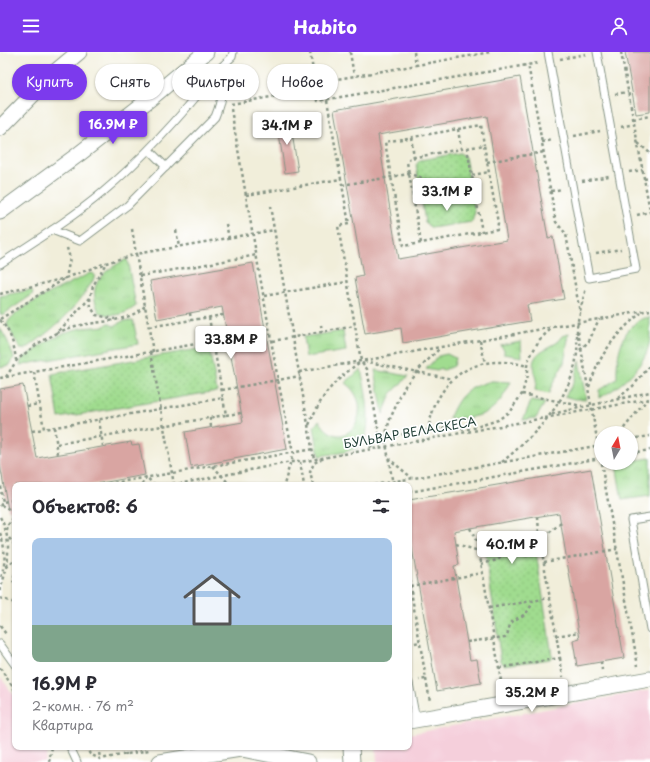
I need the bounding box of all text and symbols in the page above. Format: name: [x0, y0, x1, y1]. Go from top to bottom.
text: Habito: [293, 13, 357, 40]
icon: menu: [20, 15, 42, 37]
icon: person: [608, 15, 630, 37]
chip: Купить: [12, 64, 87, 100]
chip: Снять: [95, 64, 164, 100]
chip: Фильтры: [172, 64, 259, 100]
chip: Новое: [267, 64, 338, 100]
pin: 16.9M ₽: [76, 111, 150, 145]
pin: 34.1M ₽: [250, 112, 324, 146]
text: 16.9M ₽: [88, 114, 138, 133]
text: 34.1M ₽: [262, 115, 312, 134]
pin: 33.1M ₽: [410, 178, 484, 212]
text: 33.1M ₽: [422, 181, 472, 200]
pin: 33.8M ₽: [194, 326, 268, 360]
text: 33.8M ₽: [204, 329, 258, 348]
street label: БУЛЬВАР ВЕЛАСКЕСА: [342, 411, 477, 453]
north arrow: [594, 426, 638, 470]
map controls: [594, 426, 638, 470]
text: Объектов: 6: [32, 493, 138, 519]
icon: filters: [370, 495, 392, 517]
pin: 40.1M ₽: [475, 531, 549, 565]
text: 40.1M ₽: [486, 534, 538, 553]
icon: home: [176, 564, 248, 636]
text: 16.9M ₽: [32, 670, 97, 696]
pin: 35.2M ₽: [495, 679, 569, 713]
text: 35.2M ₽: [505, 682, 559, 701]
text: 2-комн. · 76 m²: [32, 696, 134, 715]
text: Квартира: [32, 715, 93, 734]

